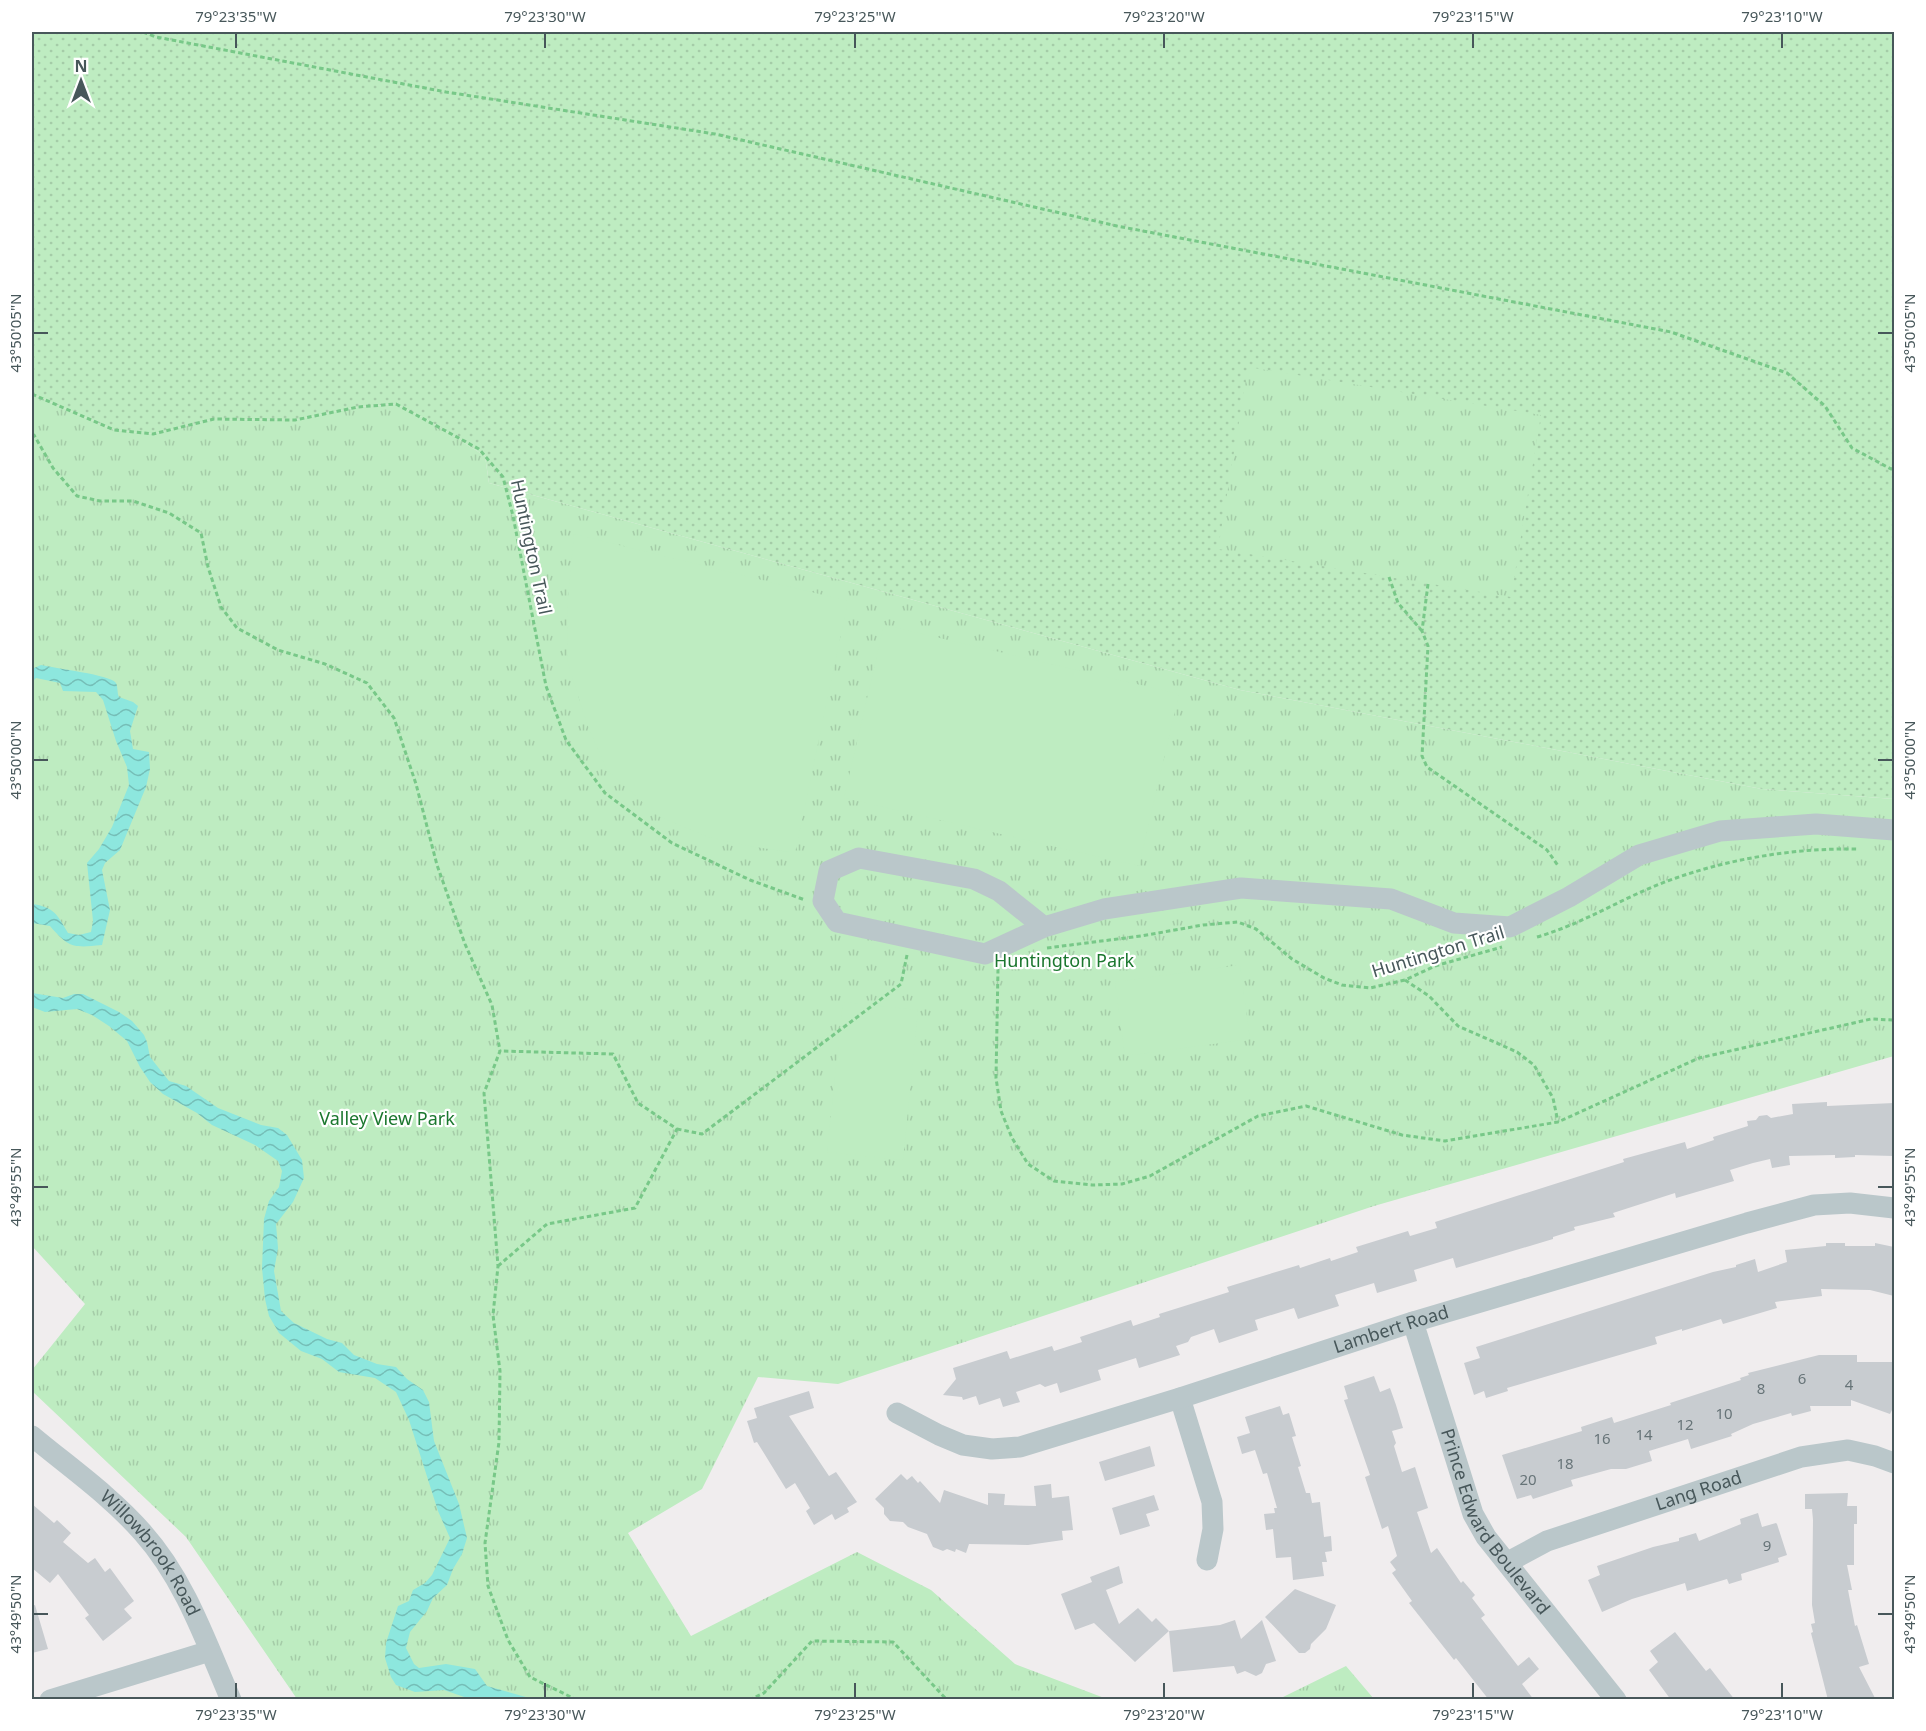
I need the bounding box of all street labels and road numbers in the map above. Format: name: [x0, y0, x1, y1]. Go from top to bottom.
street label: Huntington Trail: [506, 477, 558, 617]
street label: Huntington Trail: [1368, 919, 1507, 983]
street label: Lambert Road: [1330, 1299, 1451, 1358]
street label: Prince Edward Boulevard: [1436, 1425, 1556, 1619]
street label: Lang Road: [1652, 1464, 1745, 1515]
street label: Willowbrook Road: [96, 1484, 206, 1619]

